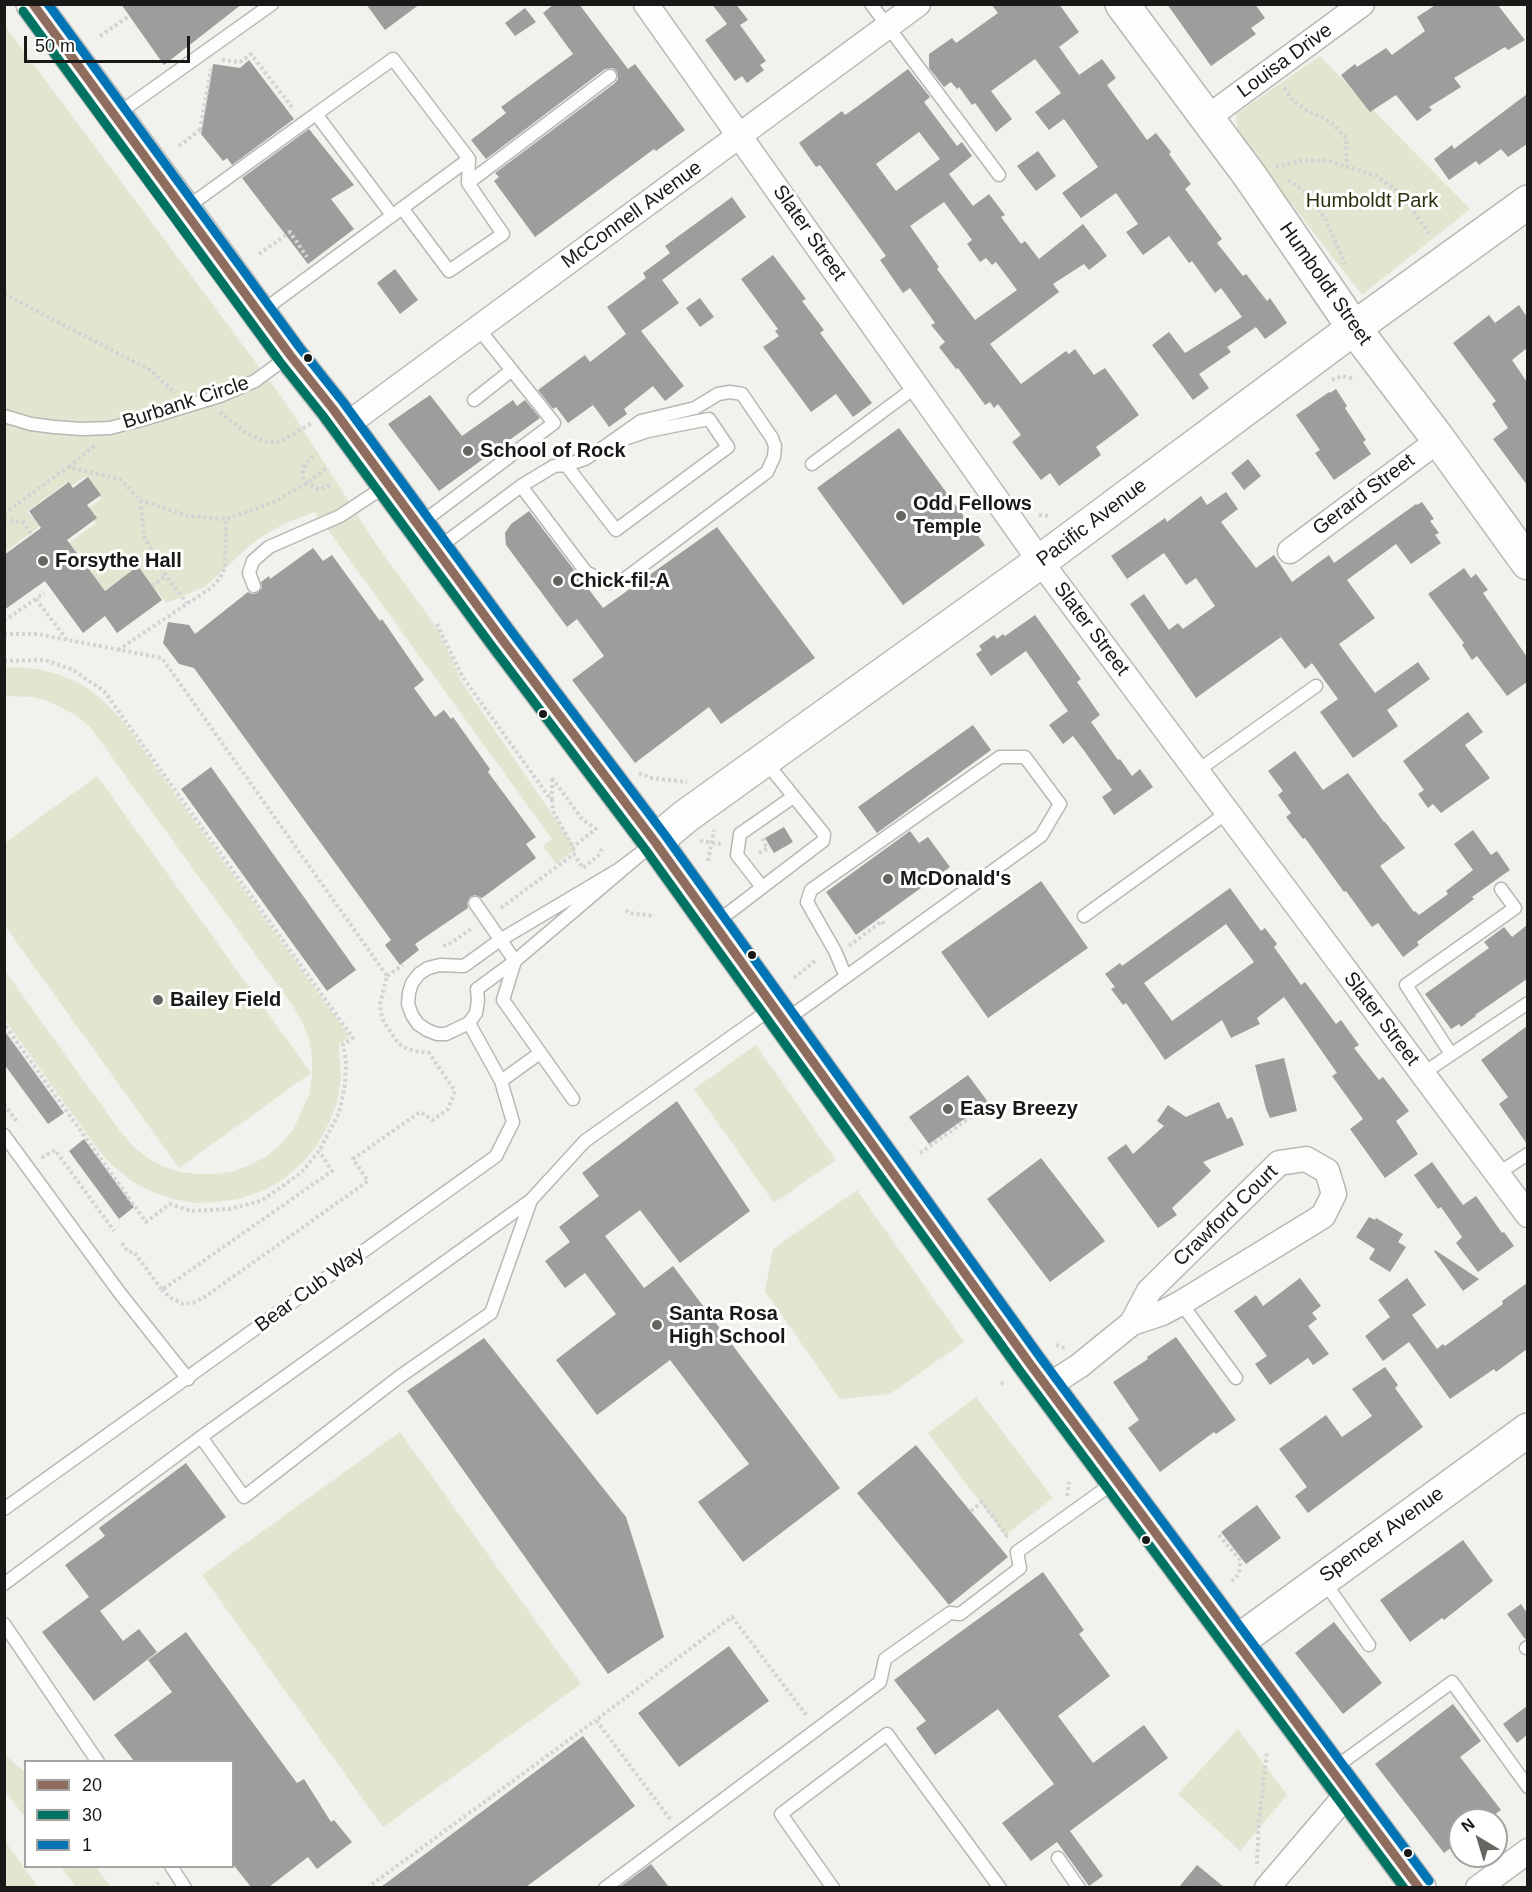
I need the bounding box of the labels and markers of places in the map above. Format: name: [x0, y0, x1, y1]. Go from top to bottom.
unlabelled marker: [302, 352, 314, 364]
place label: School of Rock: [480, 439, 626, 463]
marker: School of Rock: [461, 444, 475, 458]
place label: Odd Fellows Temple: [913, 492, 1032, 539]
marker: Odd Fellows Temple: [894, 509, 908, 523]
place label: Forsythe Hall: [55, 549, 182, 573]
marker: Forsythe Hall: [36, 554, 50, 568]
place label: Chick-fil-A: [570, 569, 670, 593]
marker: Chick-fil-A: [551, 574, 565, 588]
unlabelled marker: [537, 708, 549, 720]
place label: McDonald's: [900, 867, 1011, 891]
marker: McDonald's: [881, 872, 895, 886]
unlabelled marker: [746, 949, 758, 961]
place label: Bailey Field: [170, 988, 281, 1012]
marker: Bailey Field: [151, 993, 165, 1007]
place label: Easy Breezy: [960, 1097, 1078, 1121]
marker: Easy Breezy: [941, 1102, 955, 1116]
place label: Santa Rosa High School: [669, 1302, 786, 1349]
marker: Santa Rosa High School: [650, 1318, 664, 1332]
unlabelled marker: [1140, 1534, 1152, 1546]
unlabelled marker: [1402, 1847, 1414, 1859]

